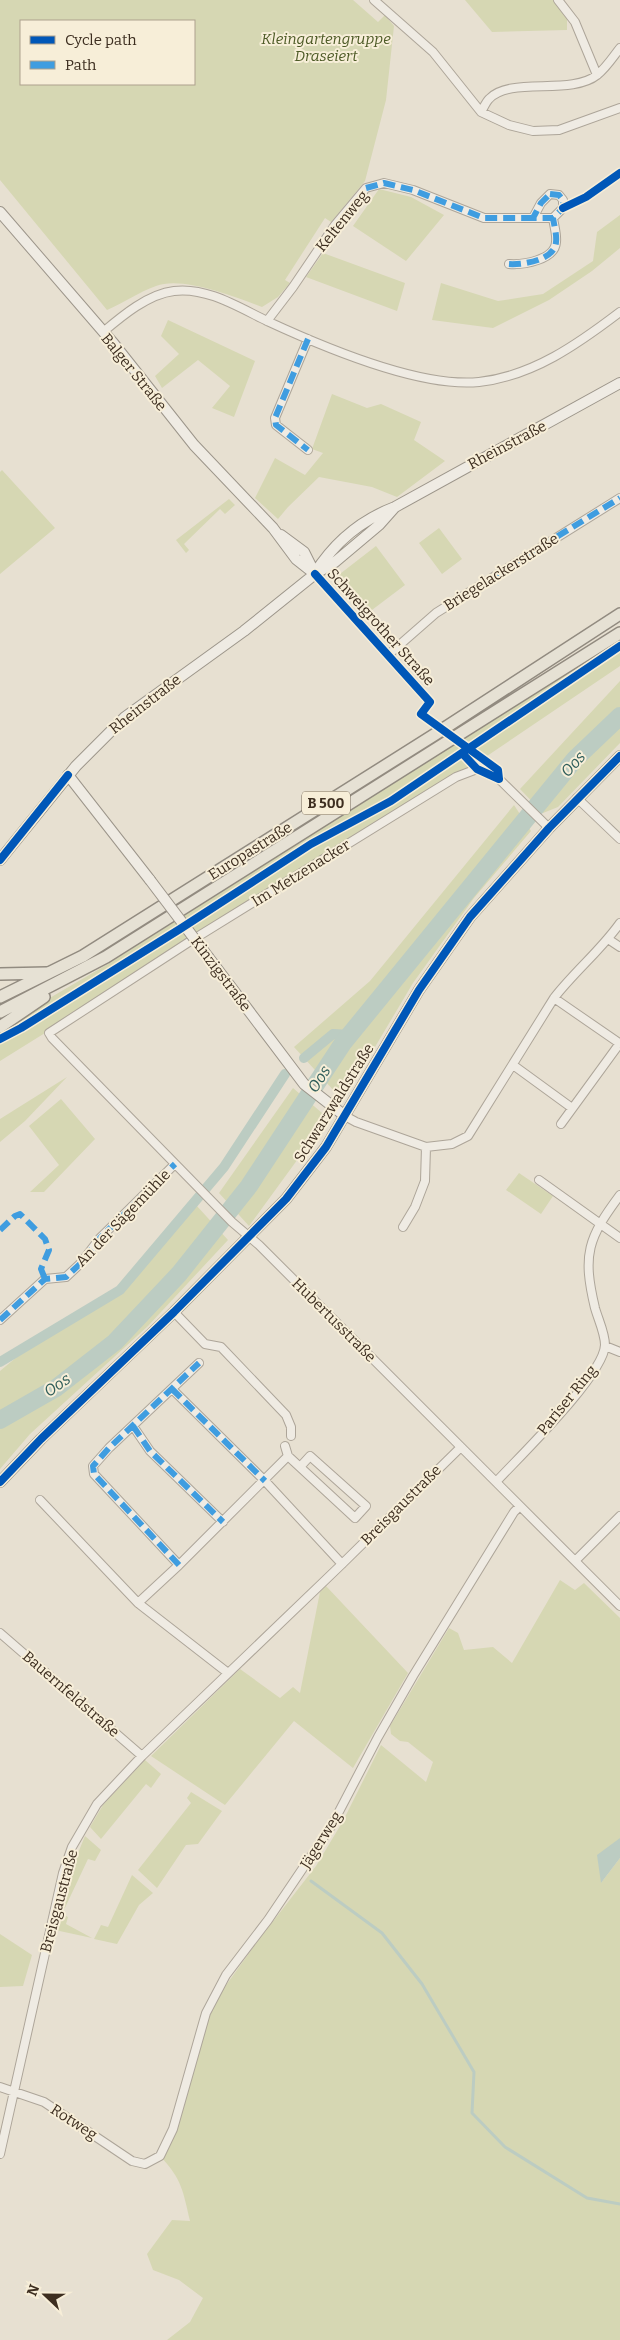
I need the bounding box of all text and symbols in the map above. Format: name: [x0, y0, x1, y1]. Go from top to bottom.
legend: [20, 20, 195, 85]
park label: Kleingartengruppe Draseiert: [261, 30, 391, 65]
text: Cycle path: [65, 31, 137, 49]
text: Path: [65, 56, 97, 74]
street label: Keltenweg: [312, 187, 372, 255]
street label: Balger Straße: [97, 330, 171, 414]
street label: Rheinstraße: [465, 417, 549, 473]
street label: Briegelackerstraße: [440, 529, 562, 615]
street label: Schweigrother Straße: [324, 565, 438, 689]
street label: Rheinstraße: [106, 670, 184, 738]
water label: Oos: [557, 747, 590, 781]
road number: B 500: [302, 791, 350, 814]
street label: Europastraße: [205, 818, 295, 884]
street label: Im Metzenacker: [248, 835, 354, 910]
street label: Kinzigstraße: [187, 933, 255, 1015]
street label: Schwarzwaldstraße: [290, 1040, 378, 1166]
water label: Oos: [303, 1062, 335, 1096]
street label: An der Sägemühle: [72, 1166, 174, 1270]
street label: Hubertusstraße: [288, 1274, 380, 1366]
street label: Pariser Ring: [533, 1361, 601, 1439]
water label: Oos: [40, 1369, 74, 1401]
street label: Breisgaustraße: [357, 1461, 445, 1549]
street label: Bauernfeldstraße: [19, 1647, 123, 1741]
street label: Jägerweg: [296, 1808, 346, 1873]
street label: Breisgaustraße: [37, 1847, 81, 1955]
street label: Rotweg: [47, 2100, 101, 2144]
north arrow: [20, 2270, 70, 2320]
text: N: [24, 2282, 43, 2299]

